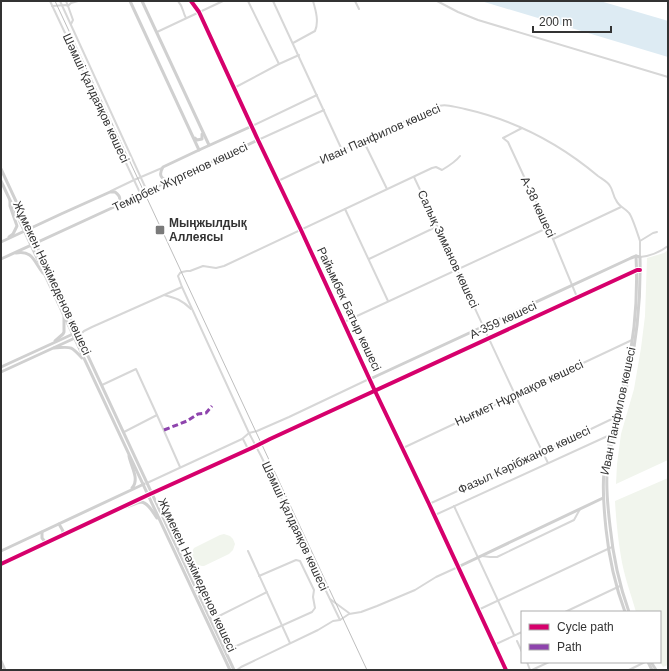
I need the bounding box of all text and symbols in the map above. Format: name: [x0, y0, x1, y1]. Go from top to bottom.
scale bar: [533, 8, 611, 34]
text: 200 m: [539, 15, 572, 29]
street label: Шәмші Қалдаяқов көшесі: [60, 31, 132, 165]
street label: Иван Панфилов көшесі: [318, 101, 442, 167]
street label: Темірбек Жүргенов көшесі: [110, 140, 250, 214]
street label: А-38 көшесі: [518, 174, 558, 240]
street label: Салық Зиманов көшесі: [415, 188, 481, 310]
street label: Жұмекен Нәжімеденов көшесі: [10, 199, 94, 357]
place label: Мыңжылдық Аллеясы: [169, 216, 247, 244]
marker: Мыңжылдық Аллеясы: [154, 224, 166, 236]
street label: Райымбек Батыр көшесі: [314, 245, 384, 373]
street label: А-359 көшесі: [467, 298, 539, 342]
street label: Иван Панфилов көшесі: [598, 346, 638, 476]
street label: Нығмет Нұрмақов көшесі: [453, 357, 585, 429]
street label: Фазыл Кәрібжанов көшесі: [456, 423, 592, 497]
street label: Шәмші Қалдаяқов көшесі: [259, 459, 331, 593]
street label: Жұмекен Нәжімеденов көшесі: [155, 496, 239, 654]
legend: [521, 611, 661, 663]
text: Cycle path: [557, 620, 614, 634]
text: Path: [557, 640, 582, 654]

